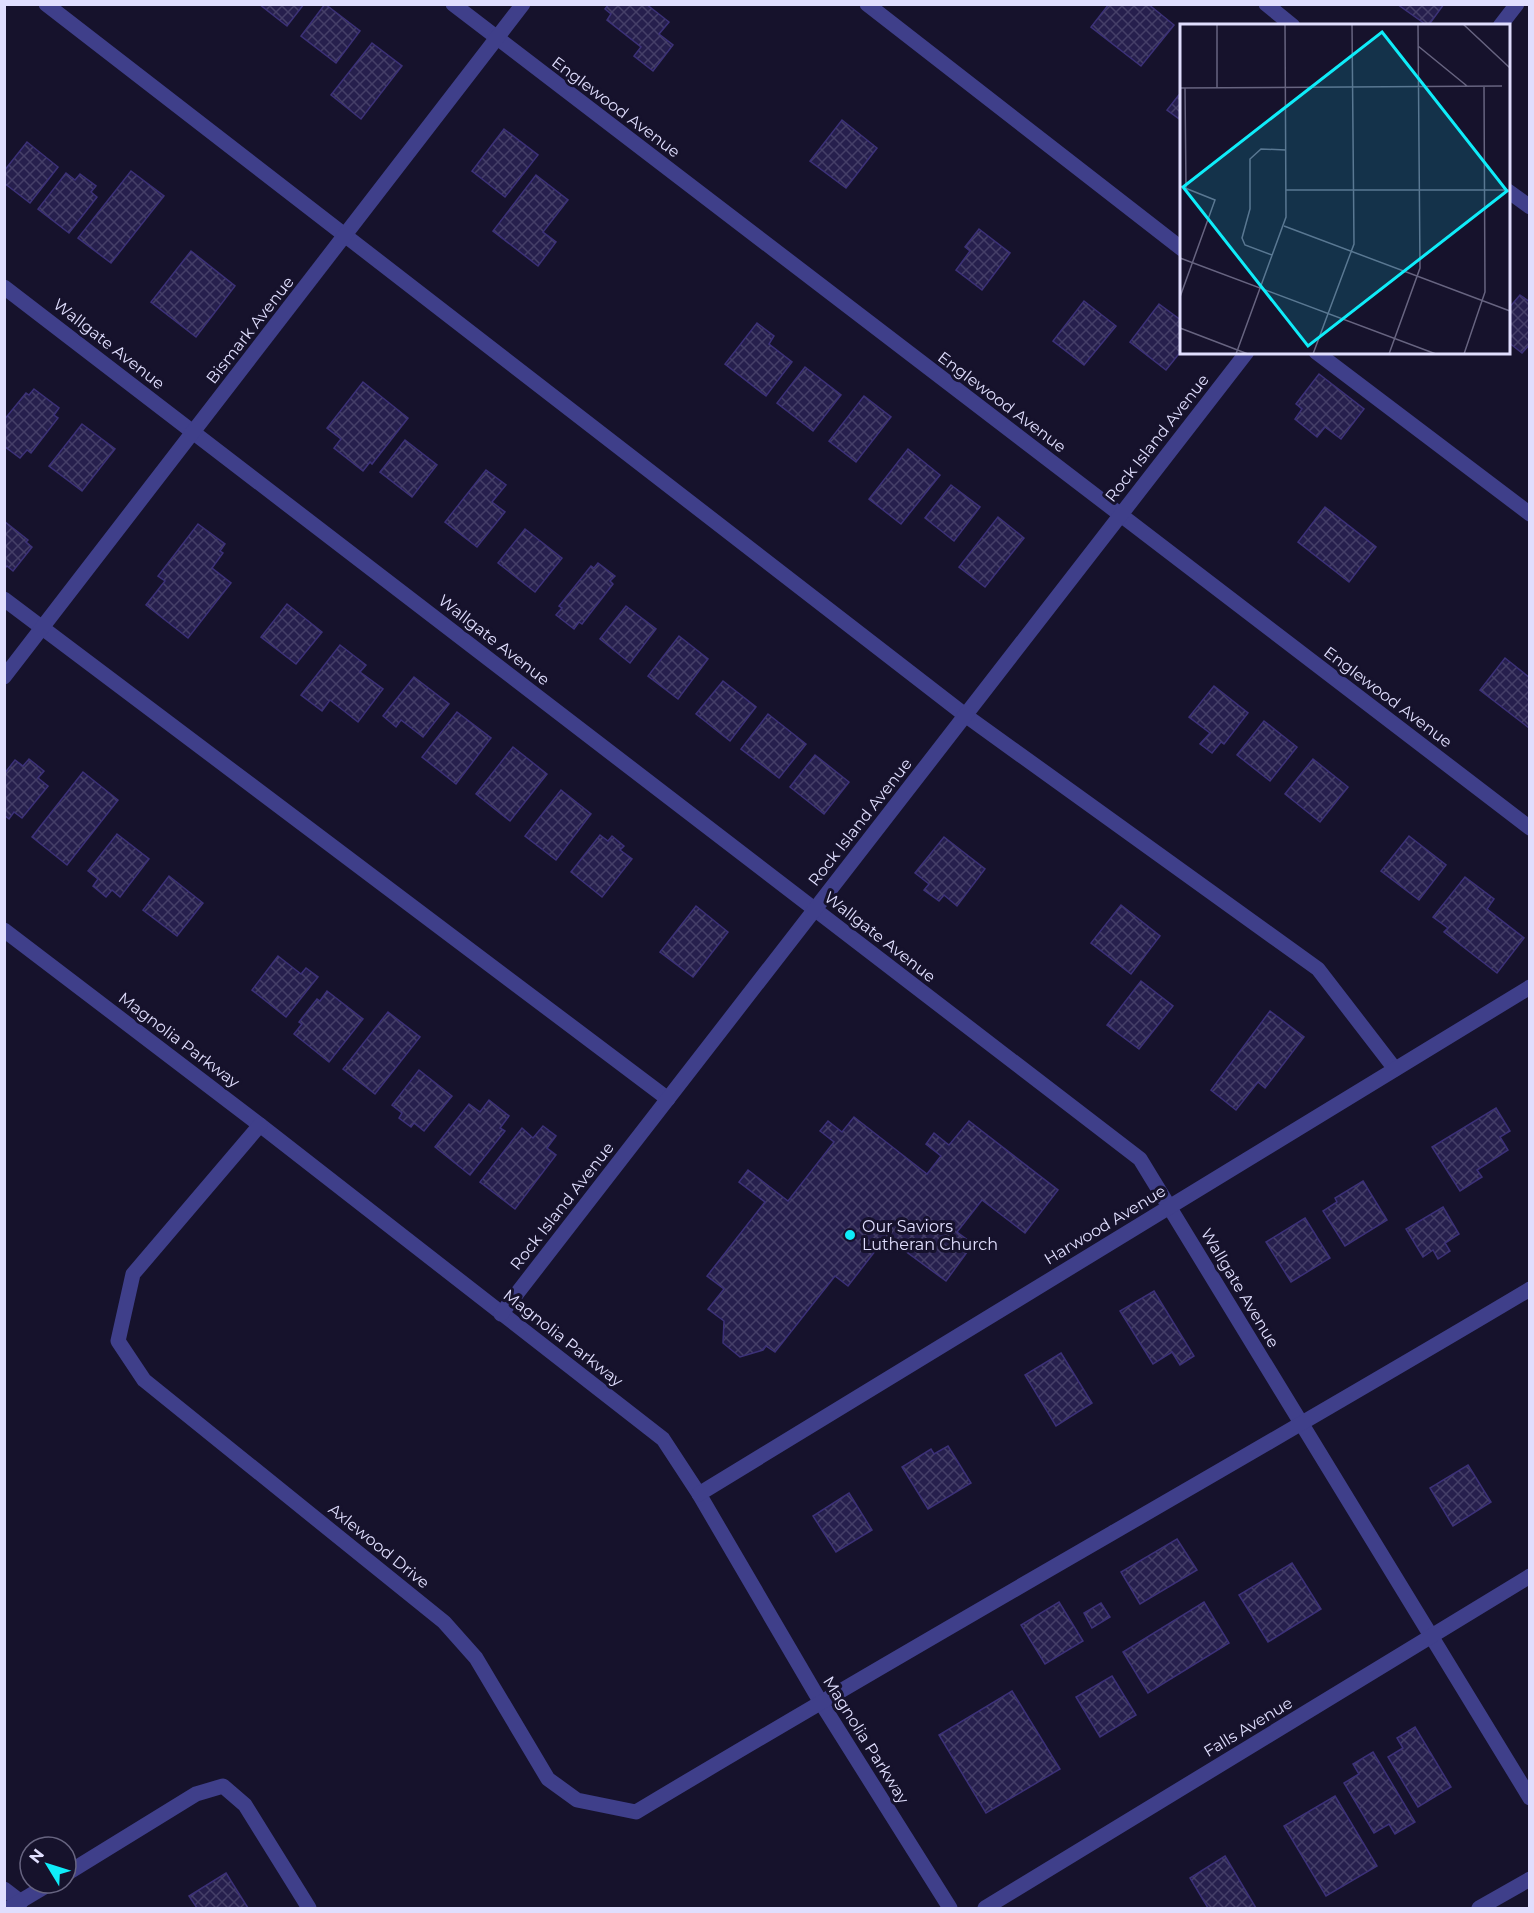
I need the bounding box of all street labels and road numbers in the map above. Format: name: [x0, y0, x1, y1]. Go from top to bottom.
street label: Englewood Avenue: [548, 53, 684, 161]
street label: Bismark Avenue: [202, 273, 298, 387]
street label: Wallgate Avenue: [50, 295, 168, 393]
street label: Englewood Avenue: [934, 348, 1070, 456]
street label: Rock Island Avenue: [1101, 370, 1213, 506]
street label: Wallgate Avenue: [435, 591, 553, 689]
street label: Englewood Avenue: [1320, 643, 1456, 751]
street label: Rock Island Avenue: [804, 754, 916, 890]
street label: Wallgate Avenue: [821, 888, 939, 986]
street label: Magnolia Parkway: [115, 988, 243, 1092]
street label: Rock Island Avenue: [506, 1138, 618, 1274]
street label: Harwood Avenue: [1041, 1181, 1169, 1269]
street label: Wallgate Avenue: [1197, 1225, 1283, 1351]
street label: Magnolia Parkway: [499, 1285, 627, 1391]
street label: Axlewood Drive: [325, 1500, 433, 1592]
street label: Magnolia Parkway: [819, 1673, 913, 1807]
street label: Falls Avenue: [1200, 1693, 1296, 1761]

